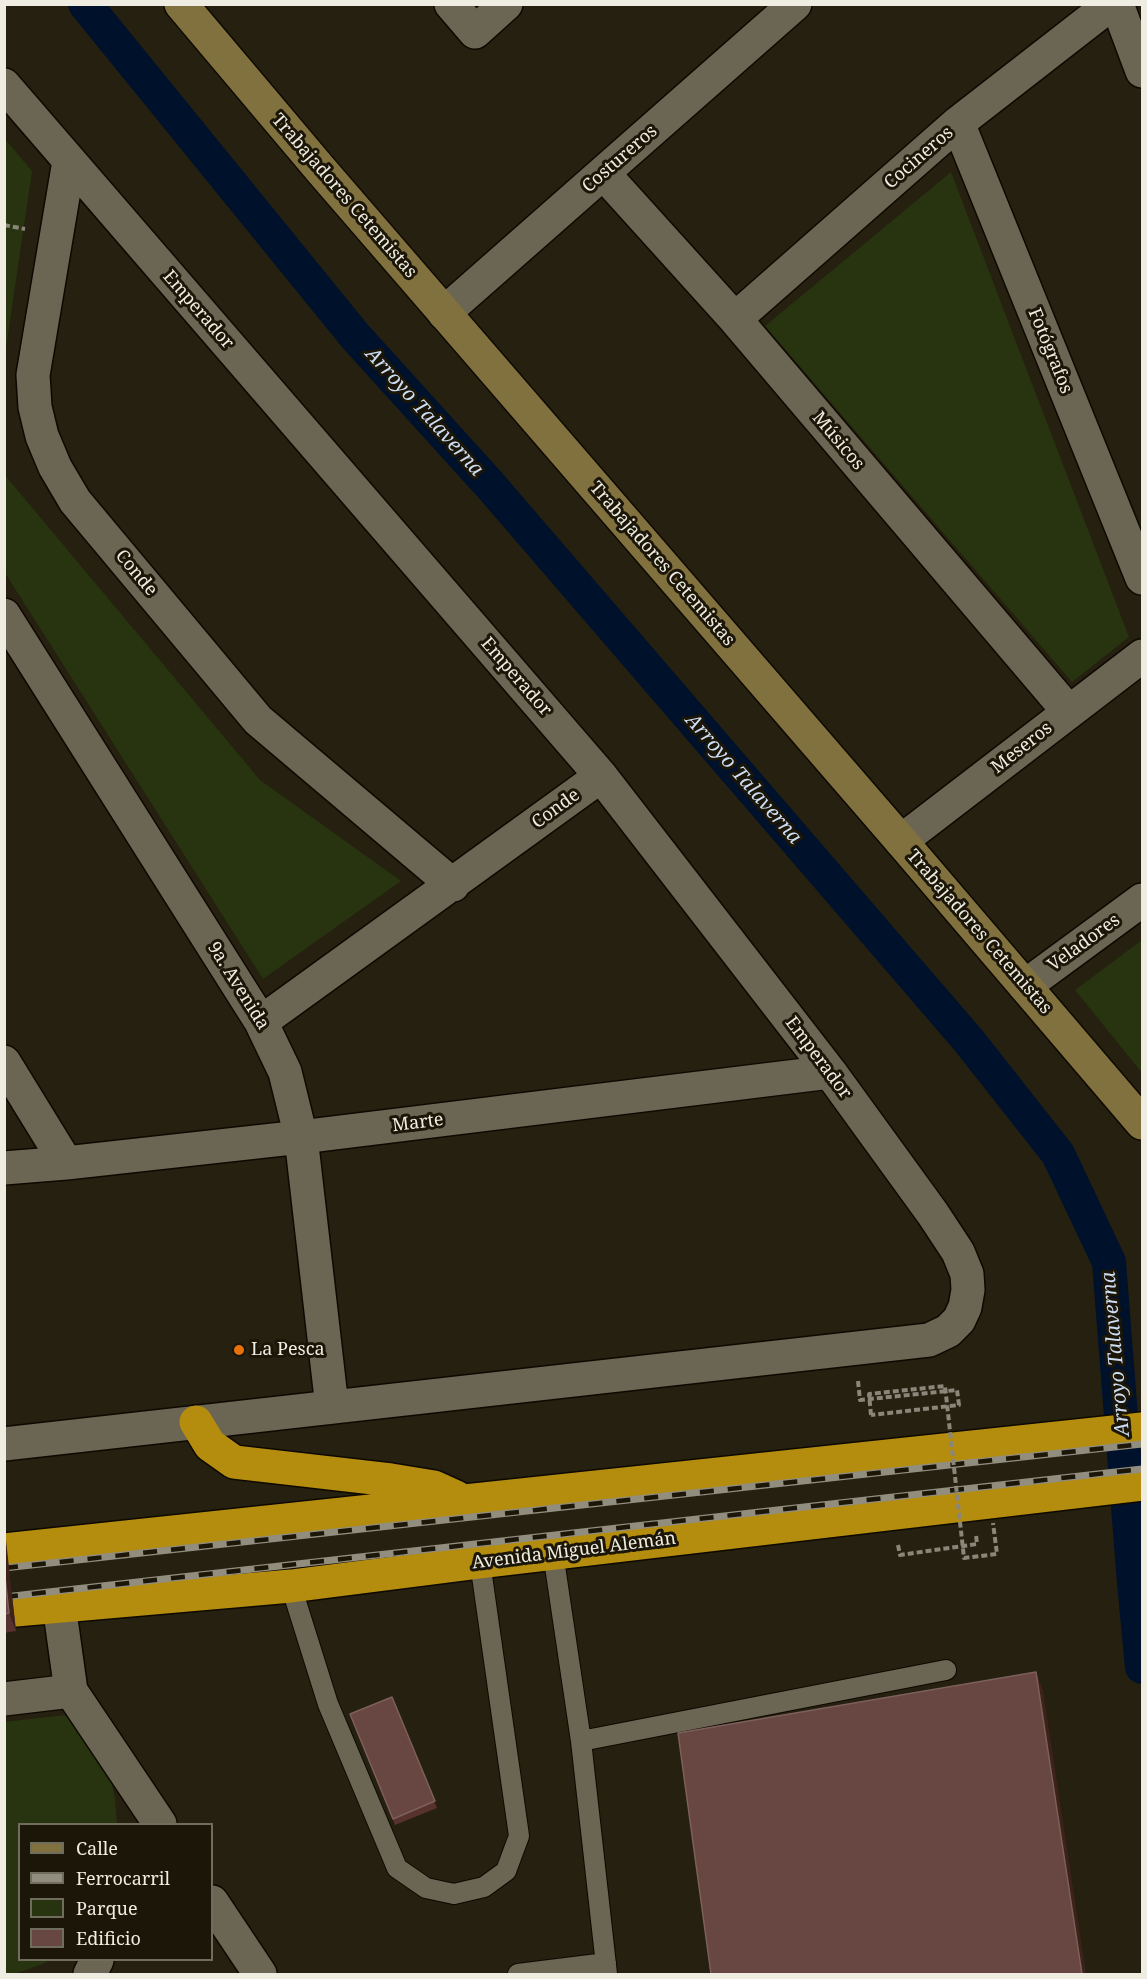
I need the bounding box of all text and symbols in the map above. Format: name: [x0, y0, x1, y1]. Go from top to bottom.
street label: Trabajadores Cetemistas: [267, 109, 421, 283]
street label: Costureros: [578, 121, 662, 197]
street label: Cocineros: [880, 122, 958, 194]
street label: Emperador: [158, 266, 238, 354]
street label: Fotógrafos: [1023, 305, 1077, 397]
water label: Arroyo Talaverna: [360, 343, 488, 481]
street label: Músicos: [807, 407, 869, 475]
street label: Trabajadores Cetemistas: [585, 477, 739, 651]
street label: Conde: [110, 545, 162, 601]
street label: Emperador: [476, 633, 556, 721]
water label: Arroyo Talaverna: [680, 709, 806, 849]
street label: Meseros: [987, 718, 1057, 778]
street label: Conde: [528, 784, 584, 834]
street label: Trabajadores Cetemistas: [902, 845, 1056, 1019]
street label: Veladores: [1044, 910, 1124, 976]
street label: 9a. Avenida: [202, 938, 274, 1034]
street label: Emperador: [780, 1013, 856, 1103]
street label: Marte: [391, 1109, 445, 1137]
water label: Arroyo Talaverna: [1097, 1271, 1135, 1437]
place label: La Pesca: [251, 1339, 325, 1361]
marker: La Pesca: [232, 1343, 246, 1357]
street label: Avenida Miguel Alemán: [471, 1528, 677, 1574]
legend: [18, 1823, 213, 1961]
text: Calle: [76, 1836, 118, 1860]
text: Ferrocarril: [76, 1866, 170, 1890]
text: Parque: [76, 1896, 138, 1920]
text: Edificio: [76, 1926, 141, 1950]

